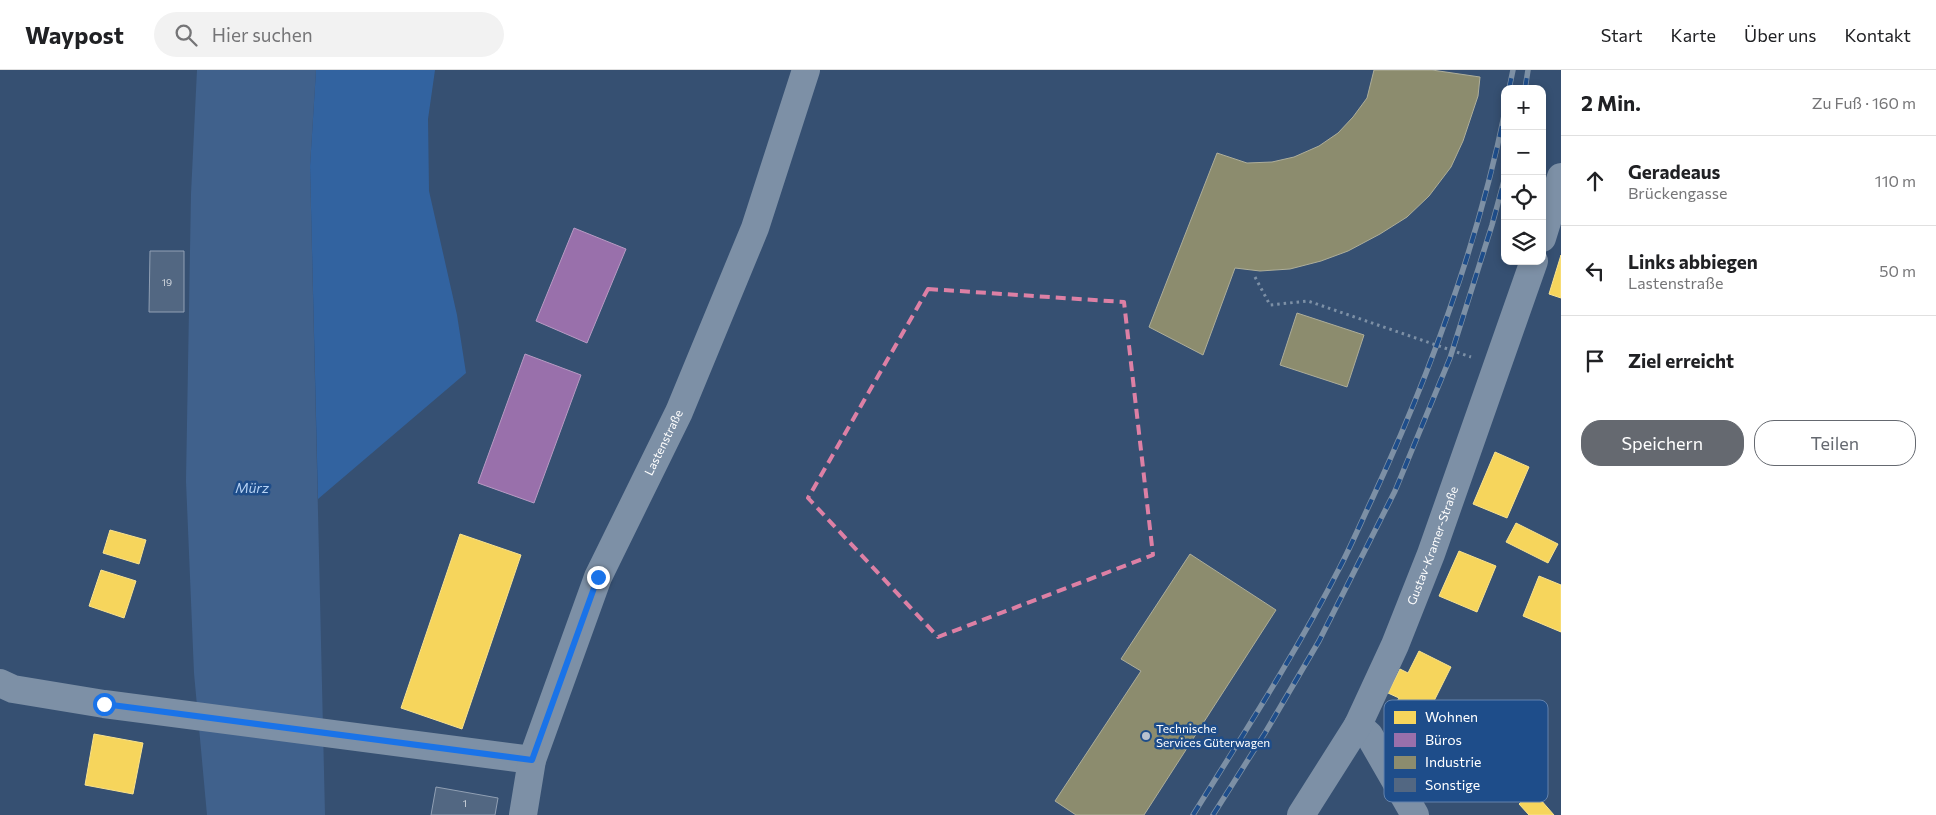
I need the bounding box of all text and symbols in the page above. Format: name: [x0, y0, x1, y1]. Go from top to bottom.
search box: [154, 12, 504, 57]
text: Waypost: [25, 20, 124, 49]
icon: search: [172, 21, 200, 49]
text: Hier suchen: [212, 23, 313, 46]
text: Start: [1601, 24, 1643, 46]
text: Karte: [1671, 24, 1716, 46]
text: Über uns: [1744, 24, 1817, 46]
text: Kontakt: [1845, 24, 1911, 46]
map controls: [1501, 85, 1546, 265]
button: +: [1501, 85, 1546, 130]
text: 2 Min.: [1581, 90, 1641, 115]
text: Zu Fuß · 160 m: [1812, 93, 1916, 112]
button: −: [1501, 130, 1546, 175]
text: Geradeaus: [1628, 160, 1720, 183]
icon: ahead: [1581, 167, 1609, 195]
text: 110 m: [1875, 171, 1916, 190]
button: locate: [1501, 175, 1546, 220]
text: Brückengasse: [1628, 183, 1727, 202]
button: layers: [1501, 220, 1546, 265]
text: Links abbiegen: [1628, 250, 1758, 273]
icon: left: [1581, 257, 1609, 285]
text: 50 m: [1879, 261, 1916, 280]
text: Lastenstraße: [1628, 273, 1723, 292]
house number: 19: [162, 276, 172, 288]
icon: arrive: [1581, 347, 1609, 375]
text: Ziel erreicht: [1628, 349, 1734, 372]
street label: Lastenstraße: [641, 407, 685, 477]
button: Speichern: [1581, 420, 1744, 466]
button: Teilen: [1754, 420, 1916, 466]
water label: Mürz: [235, 479, 269, 496]
street label: Gustav-Kramer-Straße: [1404, 484, 1460, 607]
route end: [587, 566, 610, 589]
route start: [93, 693, 116, 716]
legend: [1384, 700, 1548, 802]
text: Wohnen: [1425, 708, 1478, 725]
place label: Technische Services Güterwagen: [1156, 721, 1270, 749]
marker: Technische Services Güterwagen: [1140, 730, 1152, 742]
text: Büros: [1425, 731, 1462, 748]
text: Industrie: [1425, 753, 1482, 770]
text: Sonstige: [1425, 776, 1480, 793]
house number: 1: [463, 797, 467, 809]

